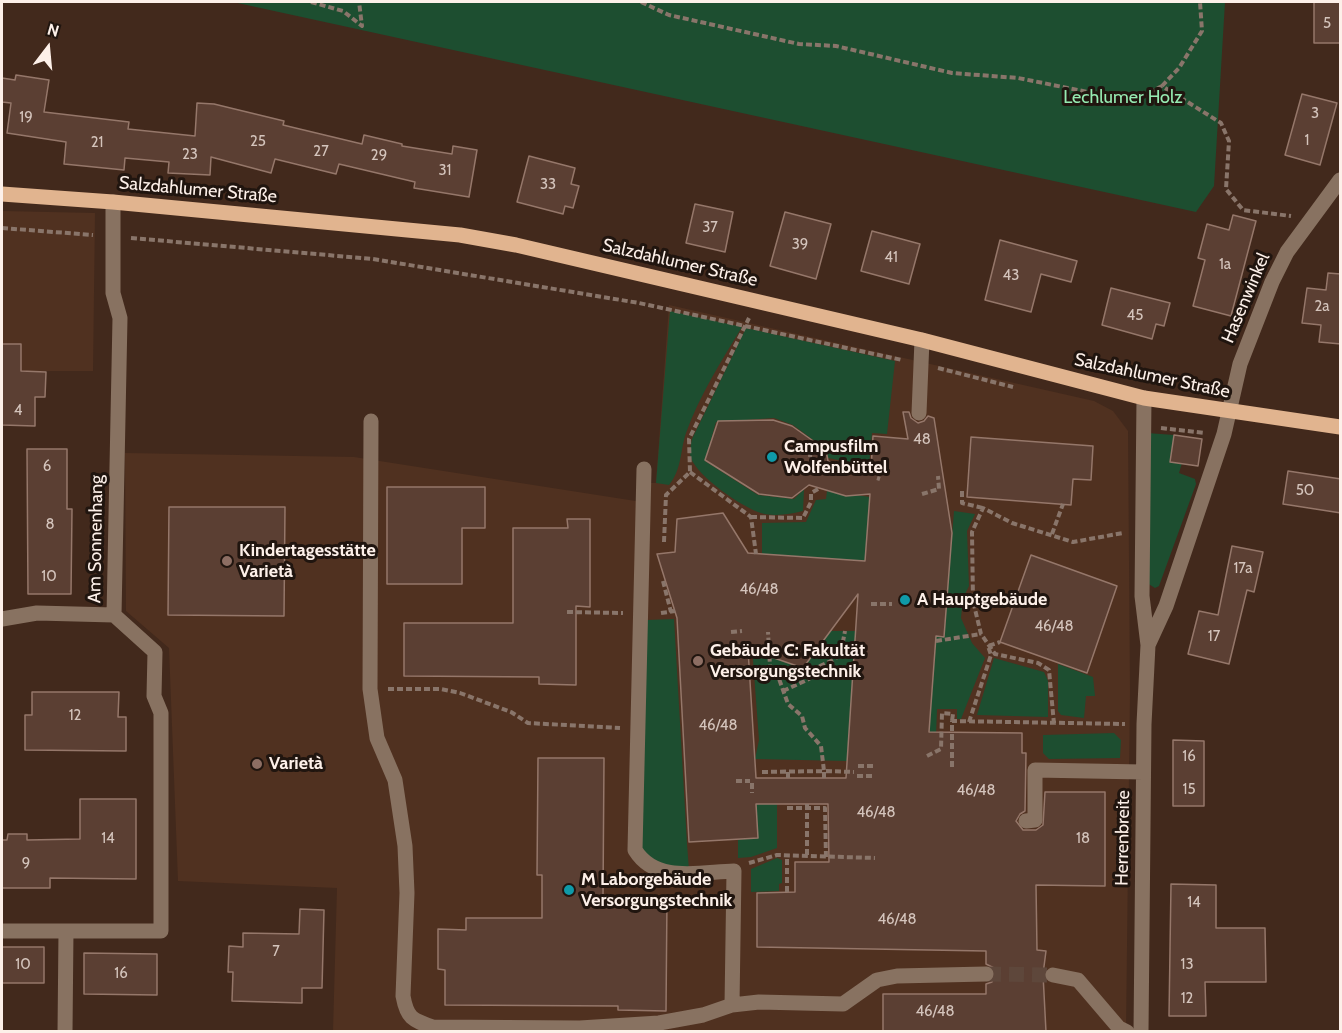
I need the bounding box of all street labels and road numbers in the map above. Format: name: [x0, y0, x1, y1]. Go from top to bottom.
street label: Salzdahlumer Straße: [118, 172, 278, 208]
street label: Salzdahlumer Straße: [600, 235, 760, 291]
street label: Hasenwinkel: [1217, 250, 1275, 346]
street label: Salzdahlumer Straße: [1072, 349, 1232, 403]
street label: Am Sonnenhang: [84, 475, 108, 603]
street label: Herrenbreite: [1111, 790, 1135, 886]

